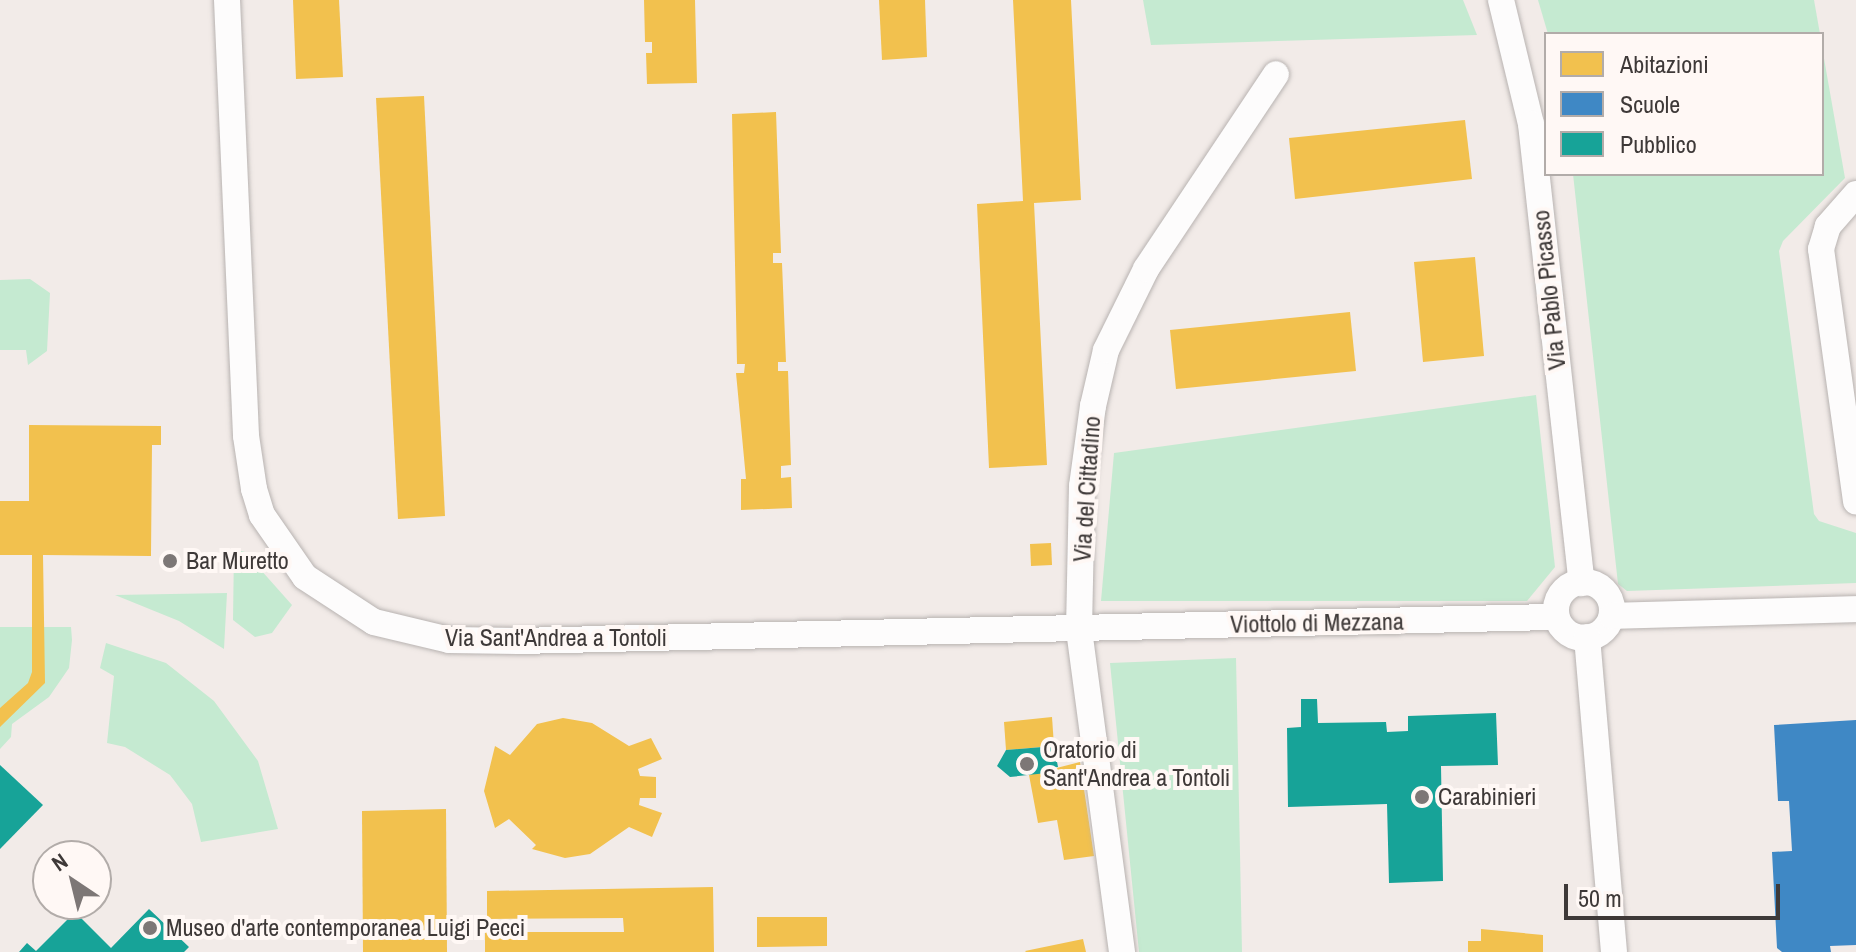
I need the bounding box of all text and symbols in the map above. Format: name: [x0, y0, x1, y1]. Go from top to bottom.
legend: [1544, 32, 1824, 176]
text: Abitazioni: [1620, 48, 1709, 80]
text: Scuole: [1620, 88, 1680, 120]
text: Pubblico: [1620, 128, 1697, 160]
street label: Via Pablo Picasso: [1526, 209, 1572, 371]
street label: Via del Cittadino: [1068, 415, 1106, 563]
place label: Bar Muretto: [186, 547, 289, 575]
marker: Bar Muretto: [161, 552, 179, 570]
street label: Viottolo di Mezzana: [1230, 607, 1404, 639]
street label: Via Sant'Andrea a Tontoli: [445, 624, 667, 652]
place label: Oratorio di Sant'Andrea a Tontoli: [1043, 736, 1231, 792]
marker: Oratorio di Sant'Andrea a Tontoli: [1018, 755, 1036, 773]
place label: Carabinieri: [1438, 783, 1536, 811]
marker: Carabinieri: [1413, 788, 1431, 806]
north arrow: [32, 840, 112, 920]
text: N: [45, 846, 73, 878]
scale bar: [1568, 868, 1784, 918]
text: 50 m: [1578, 882, 1622, 914]
place label: Museo d'arte contemporanea Luigi Pecci: [166, 914, 525, 942]
marker: Museo d'arte contemporanea Luigi Pecci: [141, 919, 159, 937]

